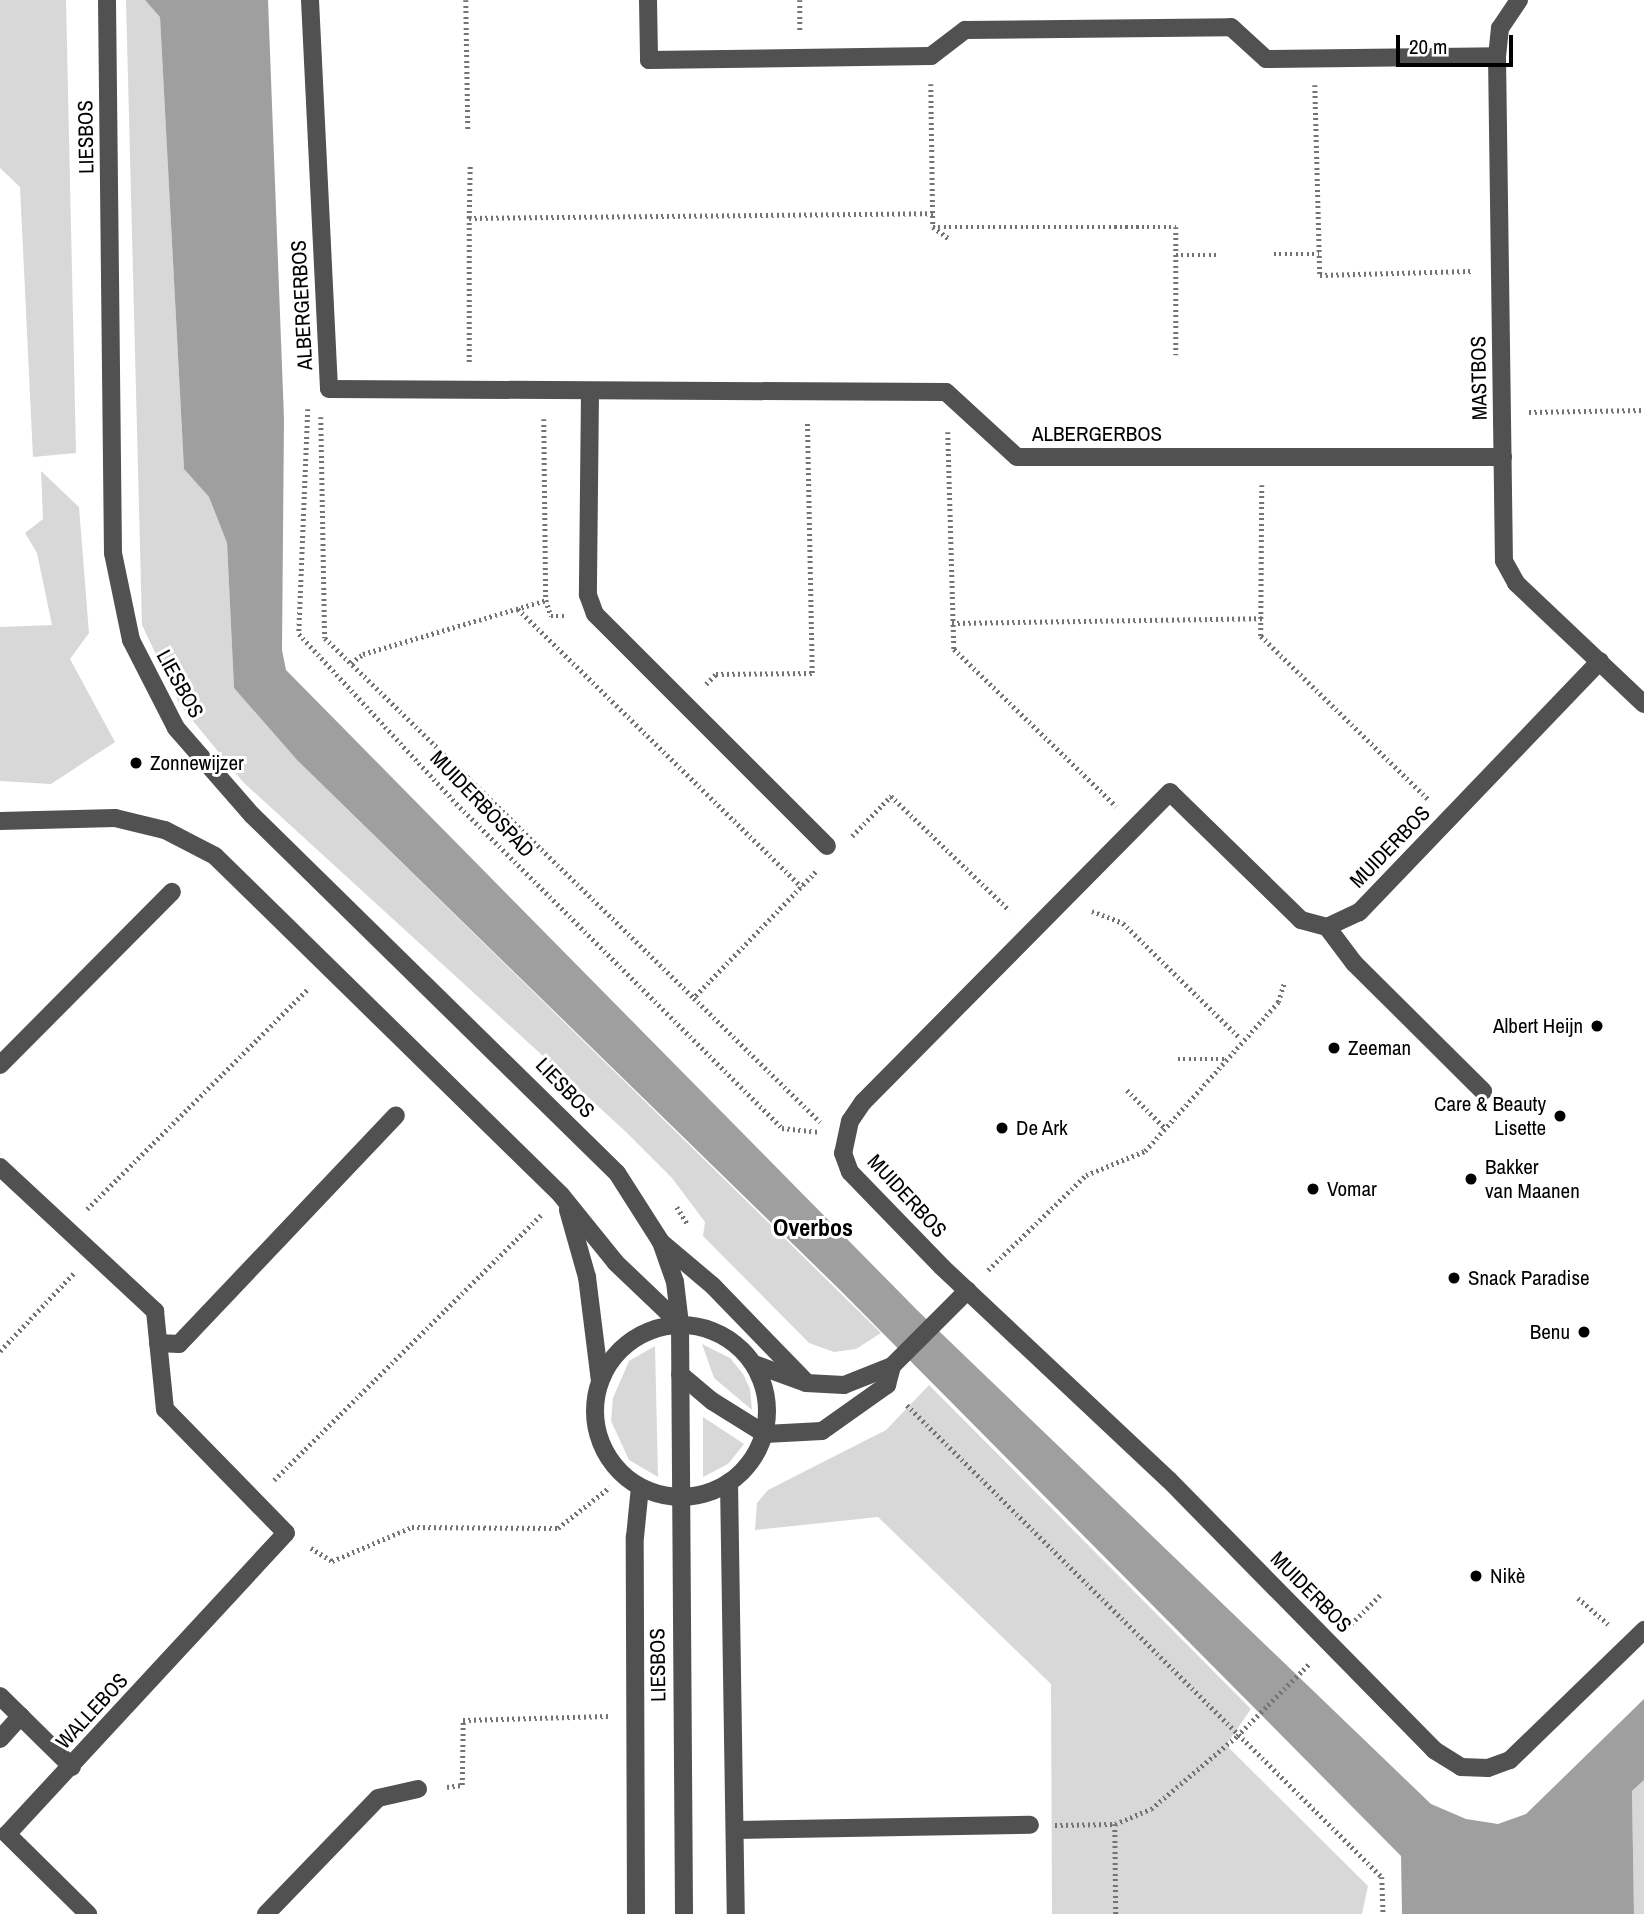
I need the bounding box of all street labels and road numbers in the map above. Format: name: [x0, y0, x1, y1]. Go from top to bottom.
street label: LIESBOS: [73, 100, 99, 174]
street label: ALBERGERBOS: [286, 239, 318, 371]
street label: MASTBOS: [1466, 336, 1492, 420]
street label: ALBERGERBOS: [1032, 421, 1162, 447]
street label: LIESBOS: [151, 646, 209, 722]
street label: MUIDERBOSPAD: [425, 745, 539, 863]
street label: MUIDERBOS: [1345, 801, 1435, 893]
street label: LIESBOS: [530, 1053, 600, 1123]
street label: MUIDERBOS: [862, 1149, 952, 1243]
street label: MUIDERBOS: [1265, 1546, 1357, 1638]
street label: LIESBOS: [645, 1628, 671, 1702]
street label: WALLEBOS: [51, 1668, 133, 1754]

